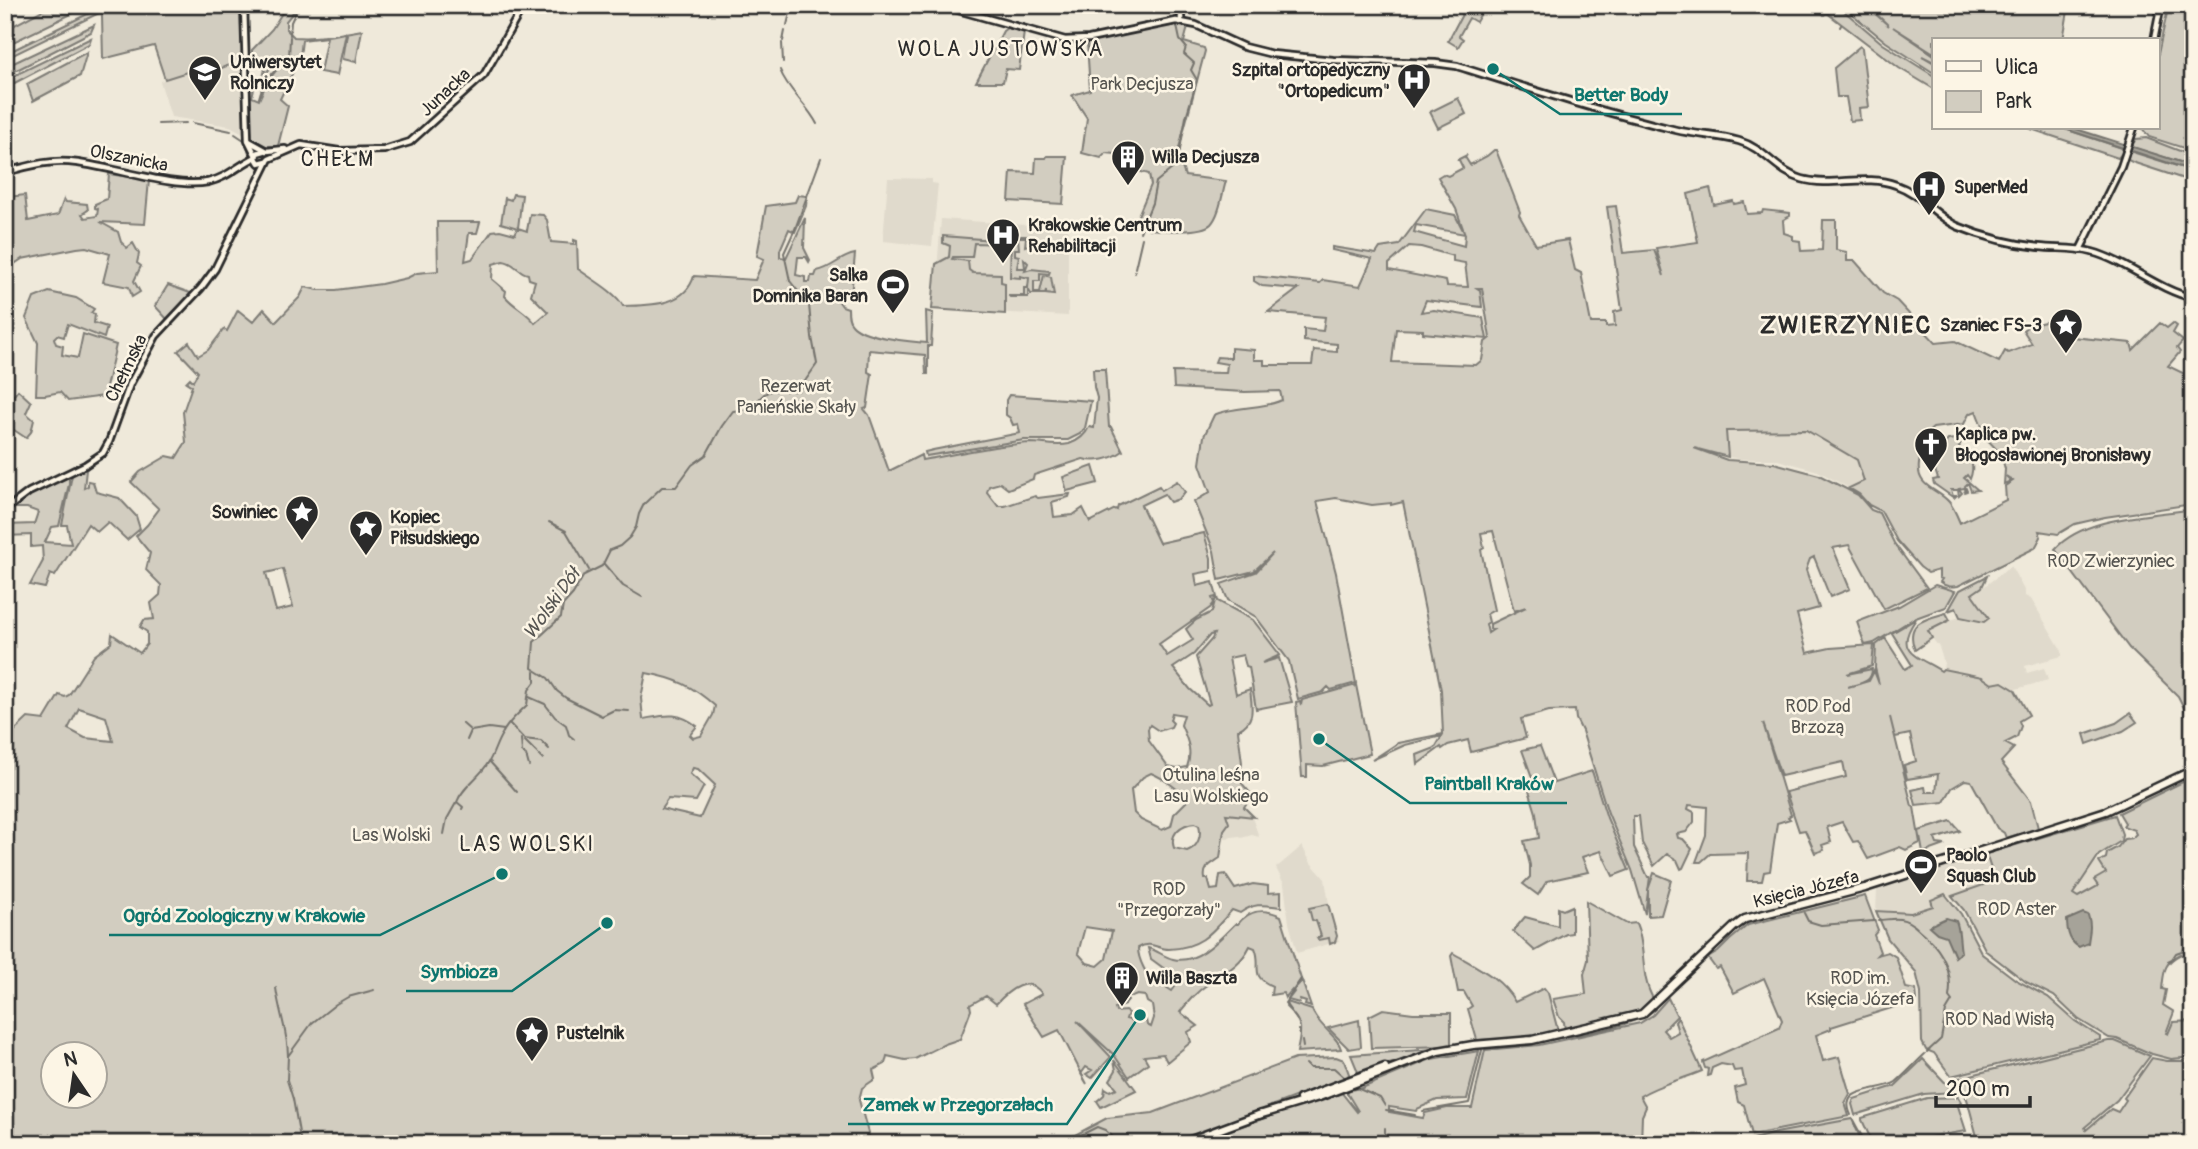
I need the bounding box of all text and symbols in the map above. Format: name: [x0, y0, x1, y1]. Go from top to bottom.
district label: WOLA JUSTOWSKA: [898, 36, 1104, 63]
legend: [1932, 38, 2160, 130]
place label: Uniwersytet Rolniczy: [230, 51, 323, 95]
school or university icon: Uniwersytet Rolniczy: [186, 53, 224, 102]
text: Ulica: [1995, 54, 2038, 81]
place label: Szpital ortopedyczny "Ortopedicum": [1232, 59, 1390, 103]
hospital icon: Szpital ortopedyczny "Ortopedicum": [1395, 61, 1433, 110]
street label: Junacka: [415, 63, 476, 122]
park label: Park Decjusza: [1090, 73, 1194, 96]
callout: Better Body: [1560, 74, 1682, 114]
text: Better Body: [1574, 83, 1669, 107]
text: Park: [1995, 88, 2032, 115]
building icon: Willa Decjusza: [1109, 138, 1147, 187]
street label: Olszanicka: [88, 140, 170, 177]
district label: CHEŁM: [301, 146, 375, 173]
place label: Willa Decjusza: [1152, 146, 1260, 169]
hospital icon: SuperMed: [1910, 168, 1948, 217]
place label: SuperMed: [1954, 176, 2028, 199]
place label: Krakowskie Centrum Rehabilitacji: [1028, 214, 1182, 258]
hospital icon: Krakowskie Centrum Rehabilitacji: [984, 216, 1022, 265]
place label: Salka Dominika Baran: [752, 264, 869, 308]
sports icon: Salka Dominika Baran: [874, 266, 912, 315]
place icon: Szaniec FS-3: [2047, 306, 2085, 355]
district label: ZWIERZYNIEC: [1760, 311, 1932, 340]
place label: Szaniec FS-3: [1940, 314, 2042, 337]
street label: Chełmska: [100, 331, 153, 406]
park label: Rezerwat Panieńskie Skały: [736, 375, 856, 419]
place label: Kaplica pw. Błogosławionej Bronisławy: [1955, 423, 2151, 467]
church icon: Kaplica pw. Błogosławionej Bronisławy: [1912, 425, 1950, 474]
place icon: Sowiniec: [283, 493, 321, 542]
place label: Sowiniec: [211, 501, 278, 524]
place label: Kopiec Piłsudskiego: [390, 506, 480, 550]
place icon: Kopiec Piłsudskiego: [347, 508, 385, 557]
park label: ROD Zwierzyniec: [2047, 550, 2175, 573]
water label: Wolski Dół: [518, 561, 588, 644]
park label: ROD Pod Brzozą: [1785, 695, 1851, 739]
callout: Paintball Kraków: [1410, 763, 1567, 803]
park label: Otulina leśna Lasu Wolskiego: [1154, 764, 1269, 808]
text: Paintball Kraków: [1424, 772, 1554, 796]
park label: Las Wolski: [352, 824, 430, 847]
district label: LAS WOLSKI: [459, 831, 595, 858]
place label: Paolo Squash Club: [1946, 844, 2036, 888]
sports icon: Paolo Squash Club: [1902, 846, 1940, 895]
street label: Księcia Józefa: [1751, 865, 1861, 914]
park label: ROD "Przegorzały": [1117, 878, 1221, 922]
callout: Ogród Zoologiczny w Krakowie: [109, 895, 380, 935]
park label: ROD Aster: [1977, 898, 2057, 921]
text: Ogród Zoologiczny w Krakowie: [123, 904, 366, 928]
callout: Symbioza: [406, 951, 512, 991]
building icon: Willa Baszta: [1103, 959, 1141, 1008]
text: Symbioza: [420, 960, 498, 984]
place label: Willa Baszta: [1146, 967, 1238, 990]
park label: ROD im. Księcia Józefa: [1806, 967, 1914, 1011]
park label: ROD Nad Wisłą: [1945, 1008, 2055, 1031]
place icon: Pustelnik: [513, 1014, 551, 1063]
place label: Pustelnik: [556, 1022, 625, 1045]
north arrow: [38, 1040, 108, 1110]
text: N: [61, 1046, 80, 1073]
scale bar: [1936, 1065, 2030, 1109]
text: 200 m: [1946, 1076, 2010, 1103]
callout: Zamek w Przegorzałach: [848, 1084, 1067, 1124]
text: Zamek w Przegorzałach: [863, 1093, 1053, 1117]

